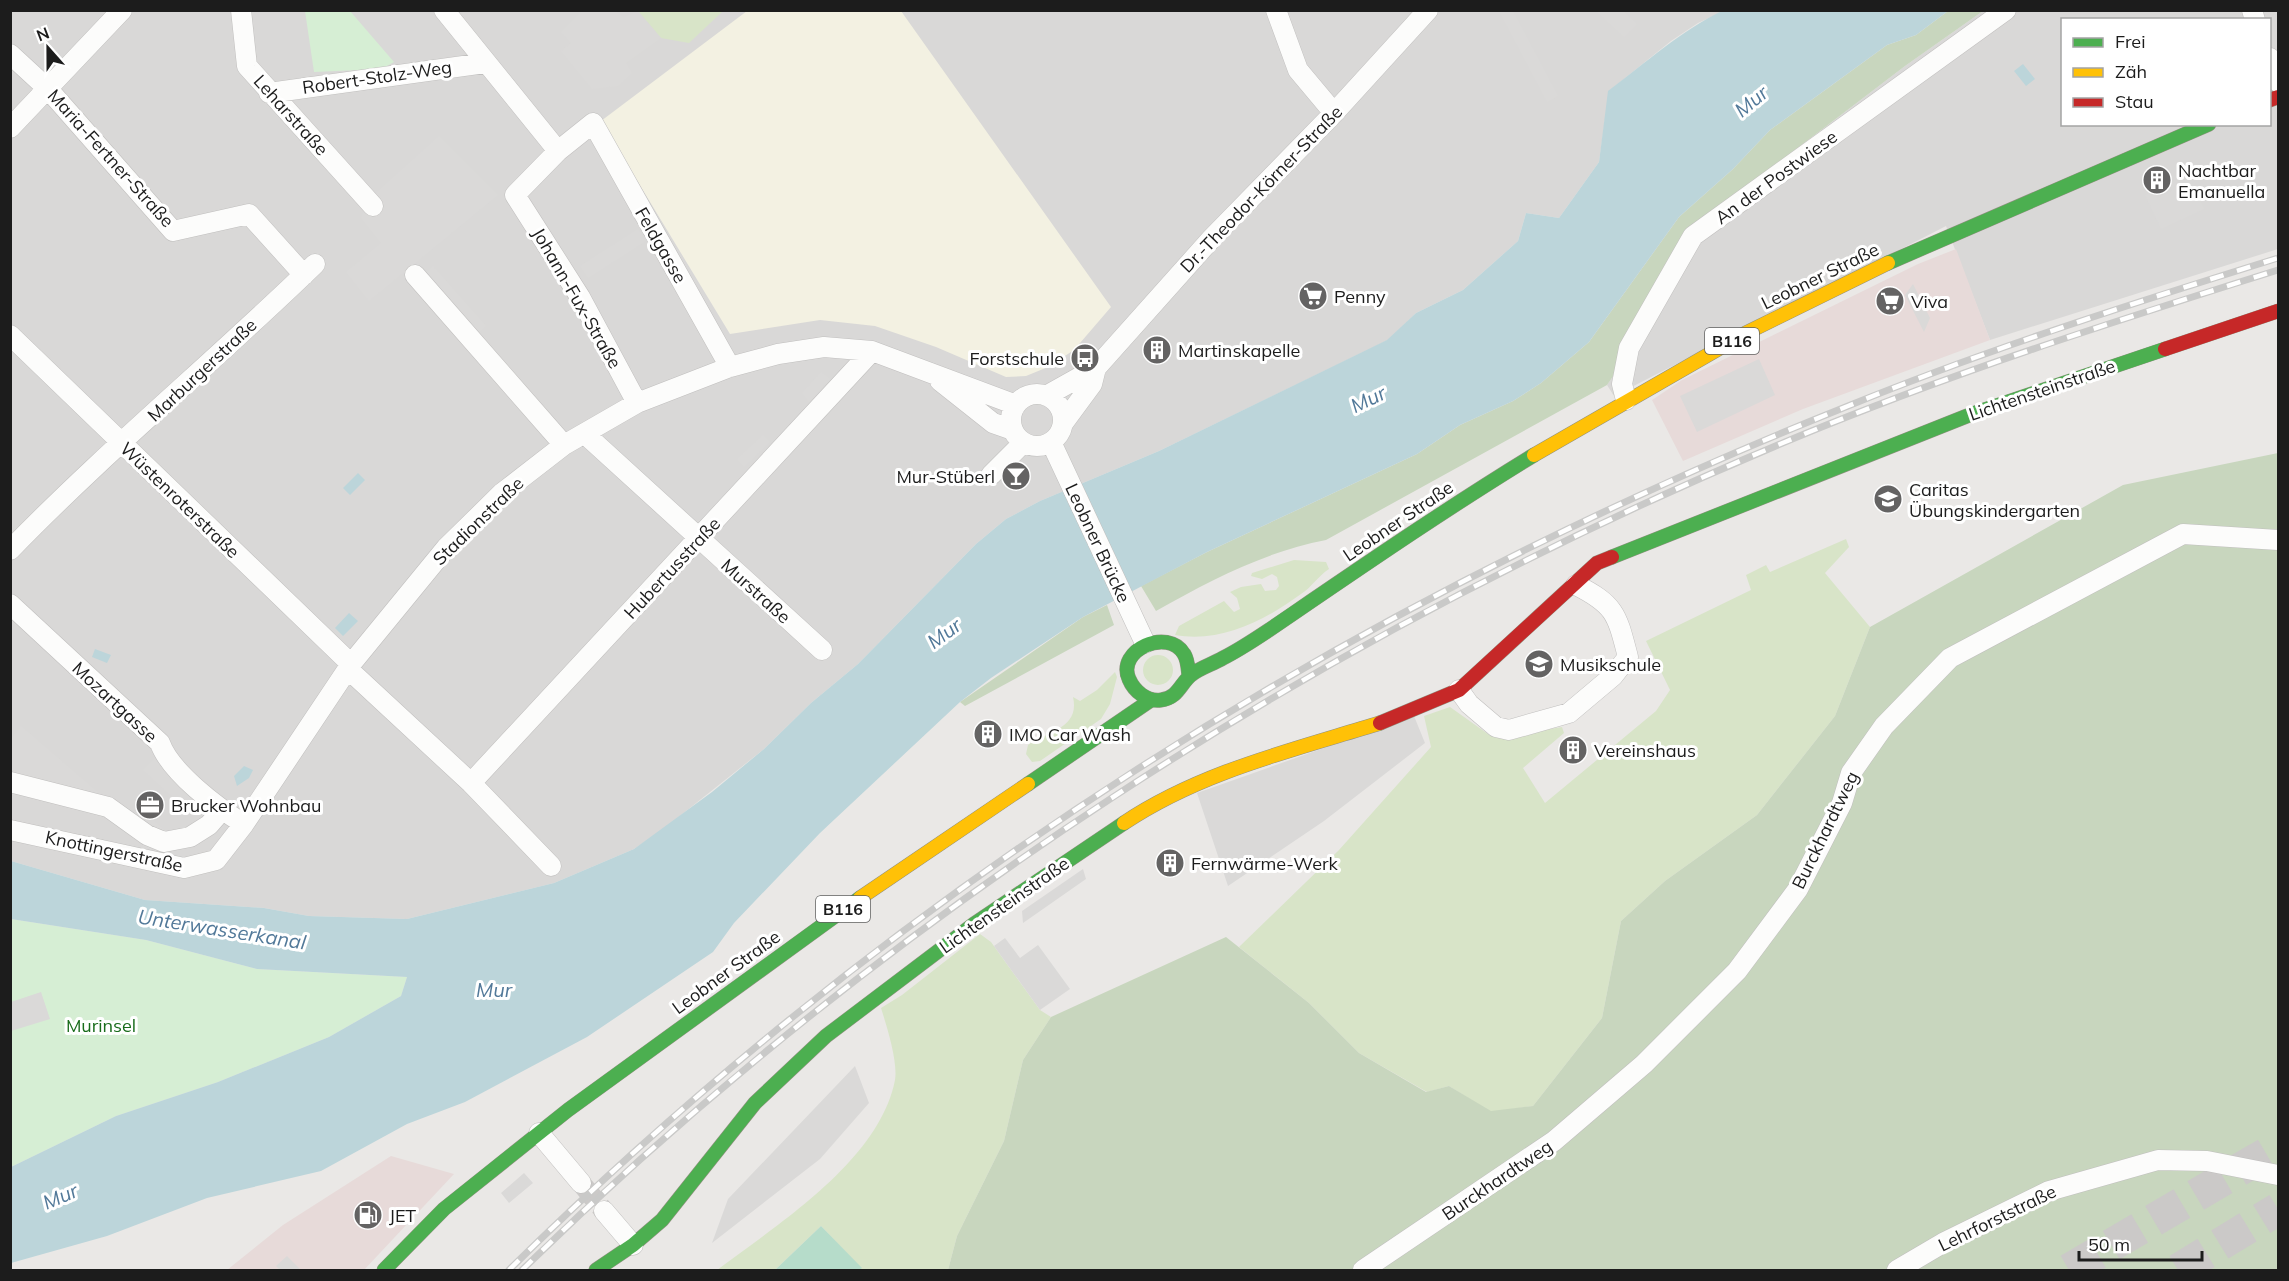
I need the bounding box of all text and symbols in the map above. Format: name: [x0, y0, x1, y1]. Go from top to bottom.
north arrow: [18, 18, 78, 78]
legend: [2061, 18, 2271, 126]
text: N: [33, 22, 52, 45]
text: Frei: [2115, 30, 2145, 53]
street label: Robert-Stolz-Weg: [301, 55, 453, 99]
text: Zäh: [2115, 60, 2147, 83]
street label: Leharstraße: [249, 70, 333, 160]
water label: Mur: [1729, 80, 1773, 122]
street label: Maria-Fertner-Straße: [43, 84, 179, 232]
text: Stau: [2115, 90, 2154, 113]
street label: Dr.-Theodor-Körner-Straße: [1175, 100, 1347, 278]
street label: An der Postwiese: [1710, 125, 1842, 229]
place label: Nachtbar Emanuella: [2178, 159, 2265, 203]
building icon: Nachtbar Emanuella: [2141, 164, 2173, 196]
street label: Feldgasse: [630, 203, 692, 287]
street label: Johann-Fux-Straße: [527, 223, 627, 373]
street label: Leobner Straße: [1757, 238, 1883, 314]
supermarket icon: Penny: [1297, 280, 1329, 312]
place label: Penny: [1334, 285, 1386, 308]
supermarket icon: Viva: [1874, 285, 1906, 317]
place label: Viva: [1911, 290, 1948, 313]
street label: Marburgerstraße: [143, 313, 261, 427]
road number: B116: [1705, 328, 1759, 354]
building icon: Martinskapelle: [1141, 334, 1173, 366]
place label: Martinskapelle: [1178, 339, 1300, 362]
bus stop icon: Forstschule: [1069, 342, 1101, 374]
place label: Forstschule: [970, 347, 1064, 370]
street label: Lichtensteinstraße: [1966, 354, 2118, 426]
water label: Mur: [1346, 380, 1390, 418]
street label: Wüstenroterstraße: [115, 437, 245, 563]
bar icon: Mur-Stüberl: [1000, 460, 1032, 492]
place label: Mur-Stüberl: [896, 465, 995, 488]
street label: Stadionstraße: [428, 472, 528, 570]
street label: Leobner Straße: [1338, 476, 1458, 566]
place label: Caritas Übungskindergarten: [1909, 478, 2080, 522]
street label: Leobner Brücke: [1060, 480, 1136, 606]
school or university icon: Caritas Übungskindergarten: [1872, 483, 1904, 515]
street label: Hubertusstraße: [619, 512, 725, 624]
street label: Murstraße: [716, 554, 796, 628]
water label: Mur: [922, 612, 966, 654]
school or university icon: Musikschule: [1523, 648, 1555, 680]
place label: Musikschule: [1560, 653, 1661, 676]
street label: Mozartgasse: [68, 657, 162, 747]
building icon: IMO Car Wash: [972, 718, 1004, 750]
place label: IMO Car Wash: [1009, 723, 1131, 746]
building icon: Vereinshaus: [1557, 734, 1589, 766]
place label: Vereinshaus: [1594, 739, 1696, 762]
street label: Burckhardtweg: [1787, 767, 1863, 893]
office icon: Brucker Wohnbau: [134, 789, 166, 821]
place label: Brucker Wohnbau: [171, 794, 321, 817]
street label: Knottingerstraße: [43, 825, 185, 877]
building icon: Fernwärme-Werk: [1154, 847, 1186, 879]
street label: Lichtensteinstraße: [935, 852, 1073, 958]
place label: Fernwärme-Werk: [1191, 852, 1338, 875]
road number: B116: [816, 896, 870, 922]
water label: Unterwasserkanal: [136, 903, 308, 955]
street label: Leobner Straße: [667, 925, 785, 1019]
water label: Mur: [476, 977, 513, 1002]
park label: Murinsel: [66, 1014, 136, 1037]
street label: Burckhardtweg: [1437, 1135, 1557, 1225]
water label: Mur: [39, 1177, 82, 1215]
street label: Lehrforststraße: [1934, 1180, 2060, 1256]
fuel station icon: JET: [352, 1199, 384, 1231]
place label: JET: [389, 1204, 416, 1227]
scale bar: [2079, 1224, 2202, 1262]
text: 50 m: [2088, 1233, 2130, 1256]

